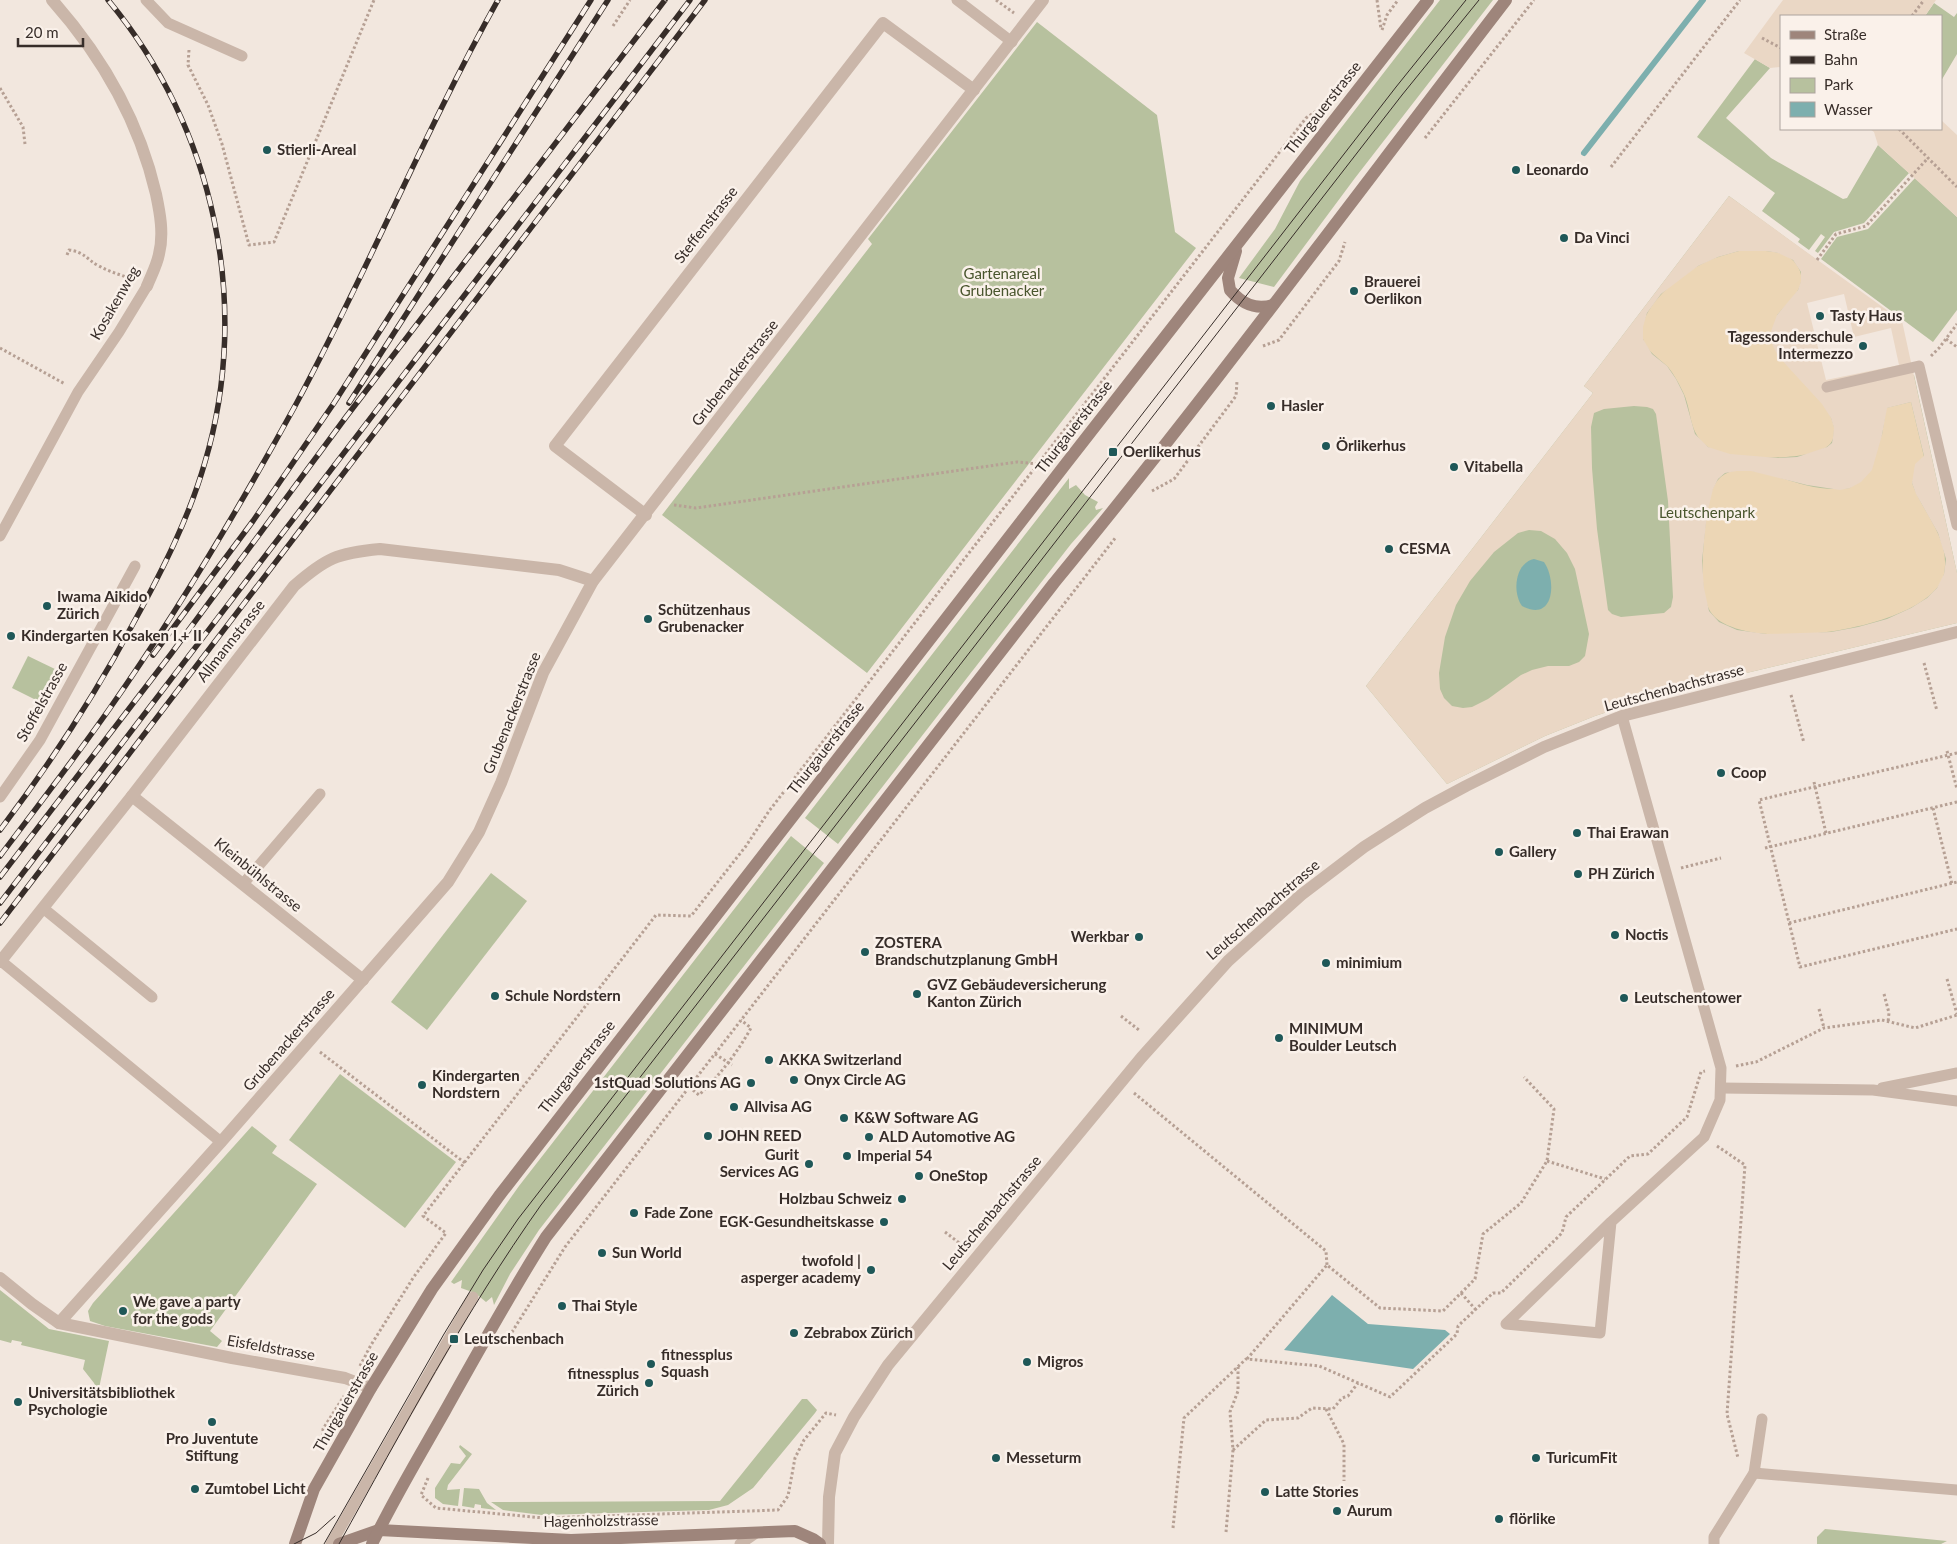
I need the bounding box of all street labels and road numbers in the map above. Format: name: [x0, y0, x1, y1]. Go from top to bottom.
street label: Thurgauerstrasse: [1280, 57, 1364, 158]
street label: Steffenstrasse: [670, 182, 741, 266]
street label: Kosakenweg: [86, 262, 143, 343]
street label: Grubenackerstrasse: [687, 316, 781, 429]
street label: Thurgauerstrasse: [1031, 376, 1115, 477]
street label: Allmannstrasse: [193, 596, 268, 685]
street label: Grubenackerstrasse: [478, 649, 544, 776]
street label: Stoffelstrasse: [12, 658, 70, 744]
street label: Leutschenbachstrasse: [1602, 660, 1746, 714]
street label: Thurgauerstrasse: [783, 697, 867, 798]
street label: Kleinbühlstrasse: [211, 833, 306, 915]
street label: Leutschenbachstrasse: [1202, 855, 1323, 963]
street label: Grubenackerstrasse: [239, 984, 338, 1094]
street label: Thurgauerstrasse: [534, 1016, 618, 1117]
street label: Leutschenbachstrasse: [938, 1151, 1044, 1273]
street label: Eisfeldstrasse: [226, 1330, 317, 1364]
street label: Thurgauerstrasse: [309, 1348, 381, 1455]
street label: Hagenholzstrasse: [543, 1510, 659, 1530]

